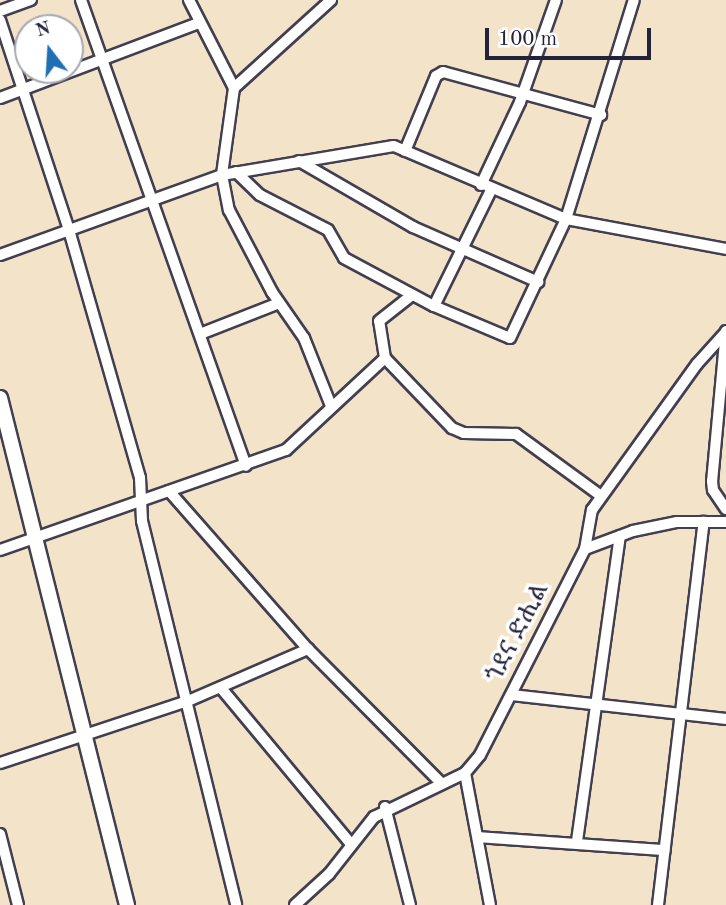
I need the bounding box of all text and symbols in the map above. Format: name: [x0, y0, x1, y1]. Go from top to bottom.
north arrow: [14, 14, 84, 84]
scale bar: [488, 14, 654, 58]
text: N: [34, 19, 53, 42]
text: 100 m: [498, 29, 557, 50]
street label: ጎደና ድሒል: [482, 578, 556, 688]

